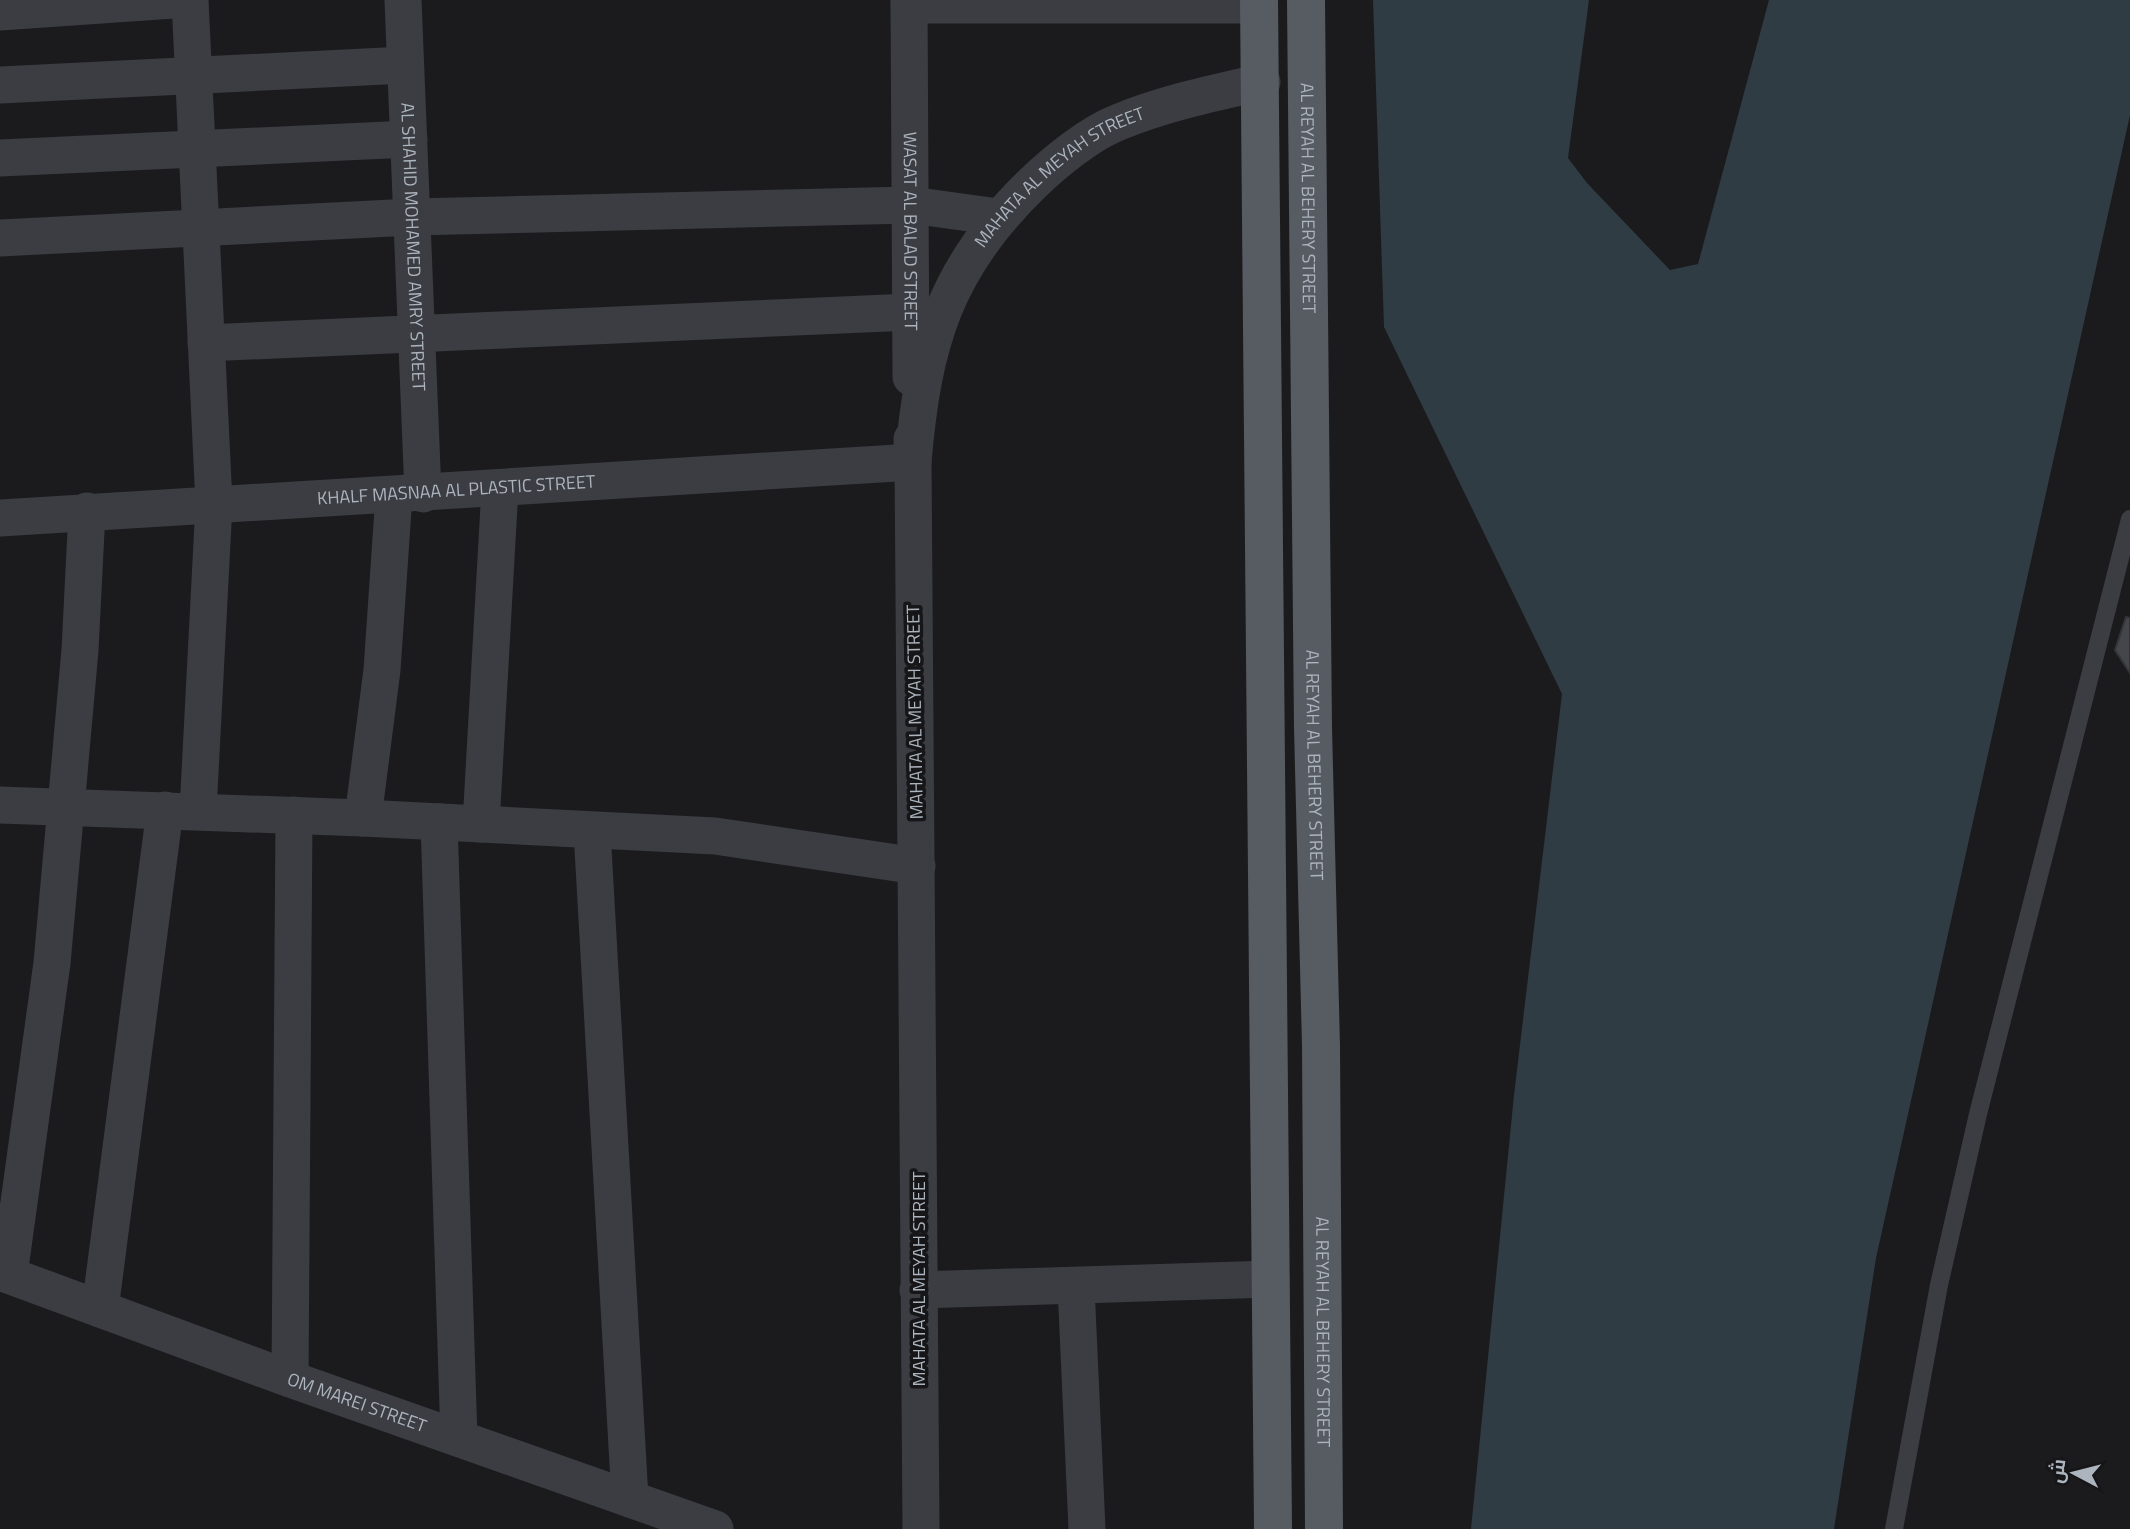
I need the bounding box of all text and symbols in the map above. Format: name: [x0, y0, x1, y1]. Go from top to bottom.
street label: AL REYAH AL BEHERY STREET: [1294, 83, 1323, 314]
street label: MAHATA AL MEYAH STREET: [967, 99, 1149, 253]
street label: AL SHAHID MOHAMED AMRY STREET: [394, 102, 433, 392]
street label: WASAT AL BALAD STREET: [897, 132, 925, 331]
street label: KHALF MASNAA AL PLASTIC STREET: [316, 467, 597, 512]
street label: MAHATA AL MEYAH STREET: [899, 604, 930, 820]
street label: AL REYAH AL BEHERY STREET: [1299, 649, 1331, 881]
street label: MAHATA AL MEYAH STREET: [905, 1171, 932, 1386]
street label: AL REYAH AL BEHERY STREET: [1309, 1216, 1337, 1448]
street label: OM MAREI STREET: [284, 1365, 431, 1439]
north arrow: [2039, 1438, 2109, 1508]
text: ش: [2041, 1457, 2073, 1485]

